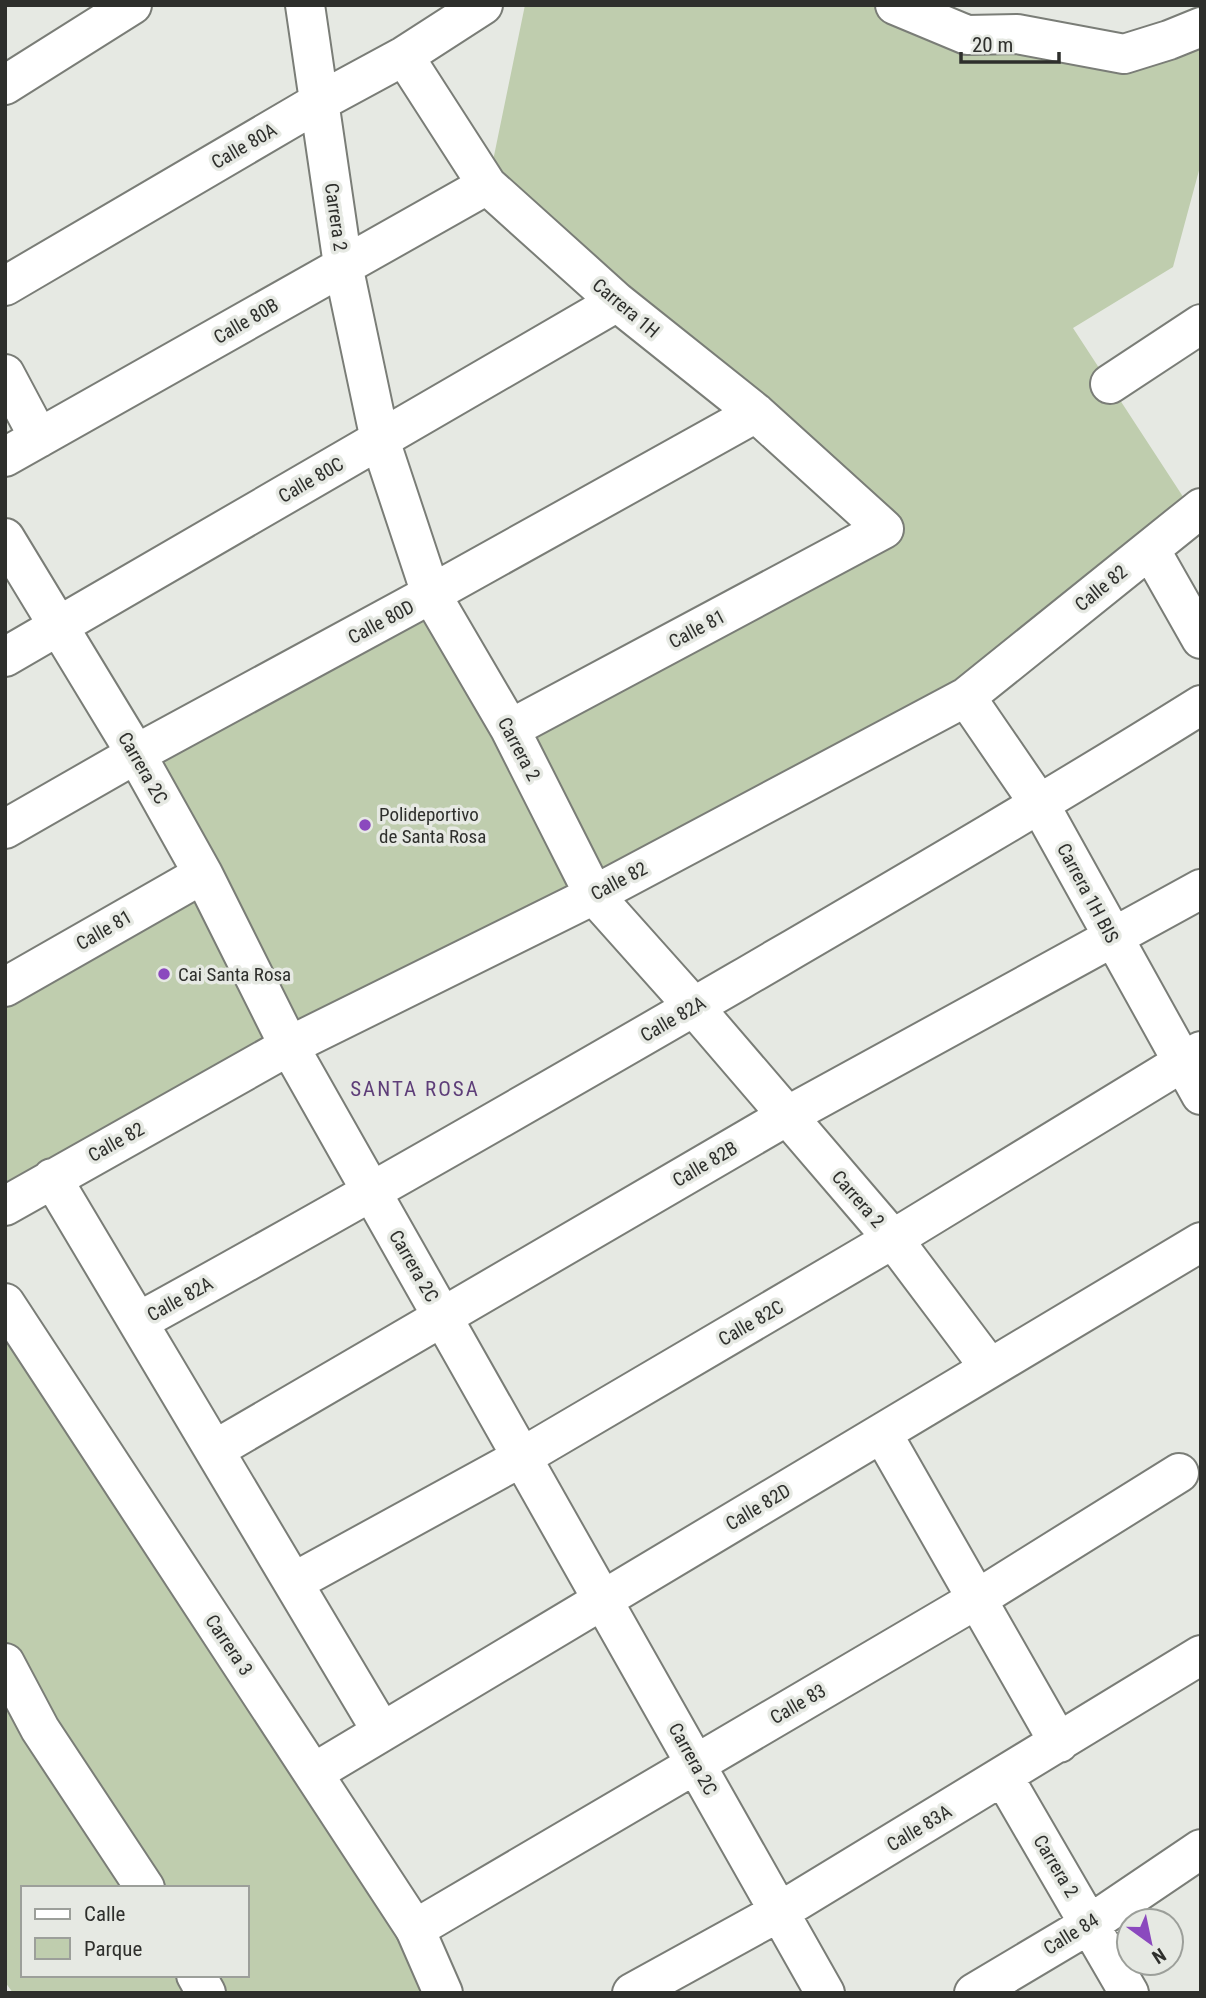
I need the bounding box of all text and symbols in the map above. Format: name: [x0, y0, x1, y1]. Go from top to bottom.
scale bar: [961, 21, 1059, 65]
text: 20 m: [972, 33, 1013, 57]
street label: Calle 80A: [207, 118, 281, 174]
street label: Carrera 2: [320, 182, 352, 252]
street label: Carrera 1H: [588, 273, 664, 343]
street label: Calle 80B: [210, 293, 282, 349]
street label: Calle 80C: [274, 452, 348, 508]
street label: Calle 82: [1070, 560, 1132, 616]
street label: Calle 80D: [344, 595, 418, 649]
street label: Calle 81: [665, 605, 729, 653]
street label: Carrera 2: [493, 713, 545, 785]
street label: Carrera 2C: [113, 728, 173, 808]
place label: Polideportivo de Santa Rosa: [379, 803, 486, 848]
marker: Polideportivo de Santa Rosa: [357, 817, 373, 833]
street label: Carrera 1H BIS: [1052, 839, 1124, 947]
street label: Calle 82: [587, 857, 651, 905]
street label: Calle 81: [72, 905, 136, 955]
place label: Cai Santa Rosa: [178, 963, 291, 986]
marker: Cai Santa Rosa: [156, 966, 172, 982]
street label: Calle 82A: [636, 991, 710, 1047]
district label: SANTA ROSA: [350, 1077, 480, 1101]
street label: Calle 82: [84, 1117, 148, 1167]
street label: Calle 82B: [669, 1136, 741, 1192]
street label: Carrera 2: [827, 1166, 889, 1232]
street label: Carrera 2C: [384, 1226, 444, 1306]
street label: Calle 82A: [143, 1272, 217, 1326]
street label: Calle 82C: [714, 1295, 788, 1351]
street label: Calle 82D: [721, 1479, 795, 1535]
street label: Carrera 3: [200, 1610, 258, 1680]
street label: Calle 83: [766, 1679, 830, 1729]
street label: Carrera 2C: [664, 1719, 722, 1799]
street label: Calle 83A: [882, 1800, 956, 1856]
street label: Carrera 2: [1029, 1831, 1083, 1901]
legend: [21, 1886, 248, 1977]
text: Calle: [84, 1902, 126, 1926]
north arrow: [1115, 1907, 1185, 1977]
street label: Calle 84: [1039, 1908, 1103, 1960]
text: Parque: [84, 1937, 142, 1961]
text: N: [1148, 1943, 1170, 1969]

